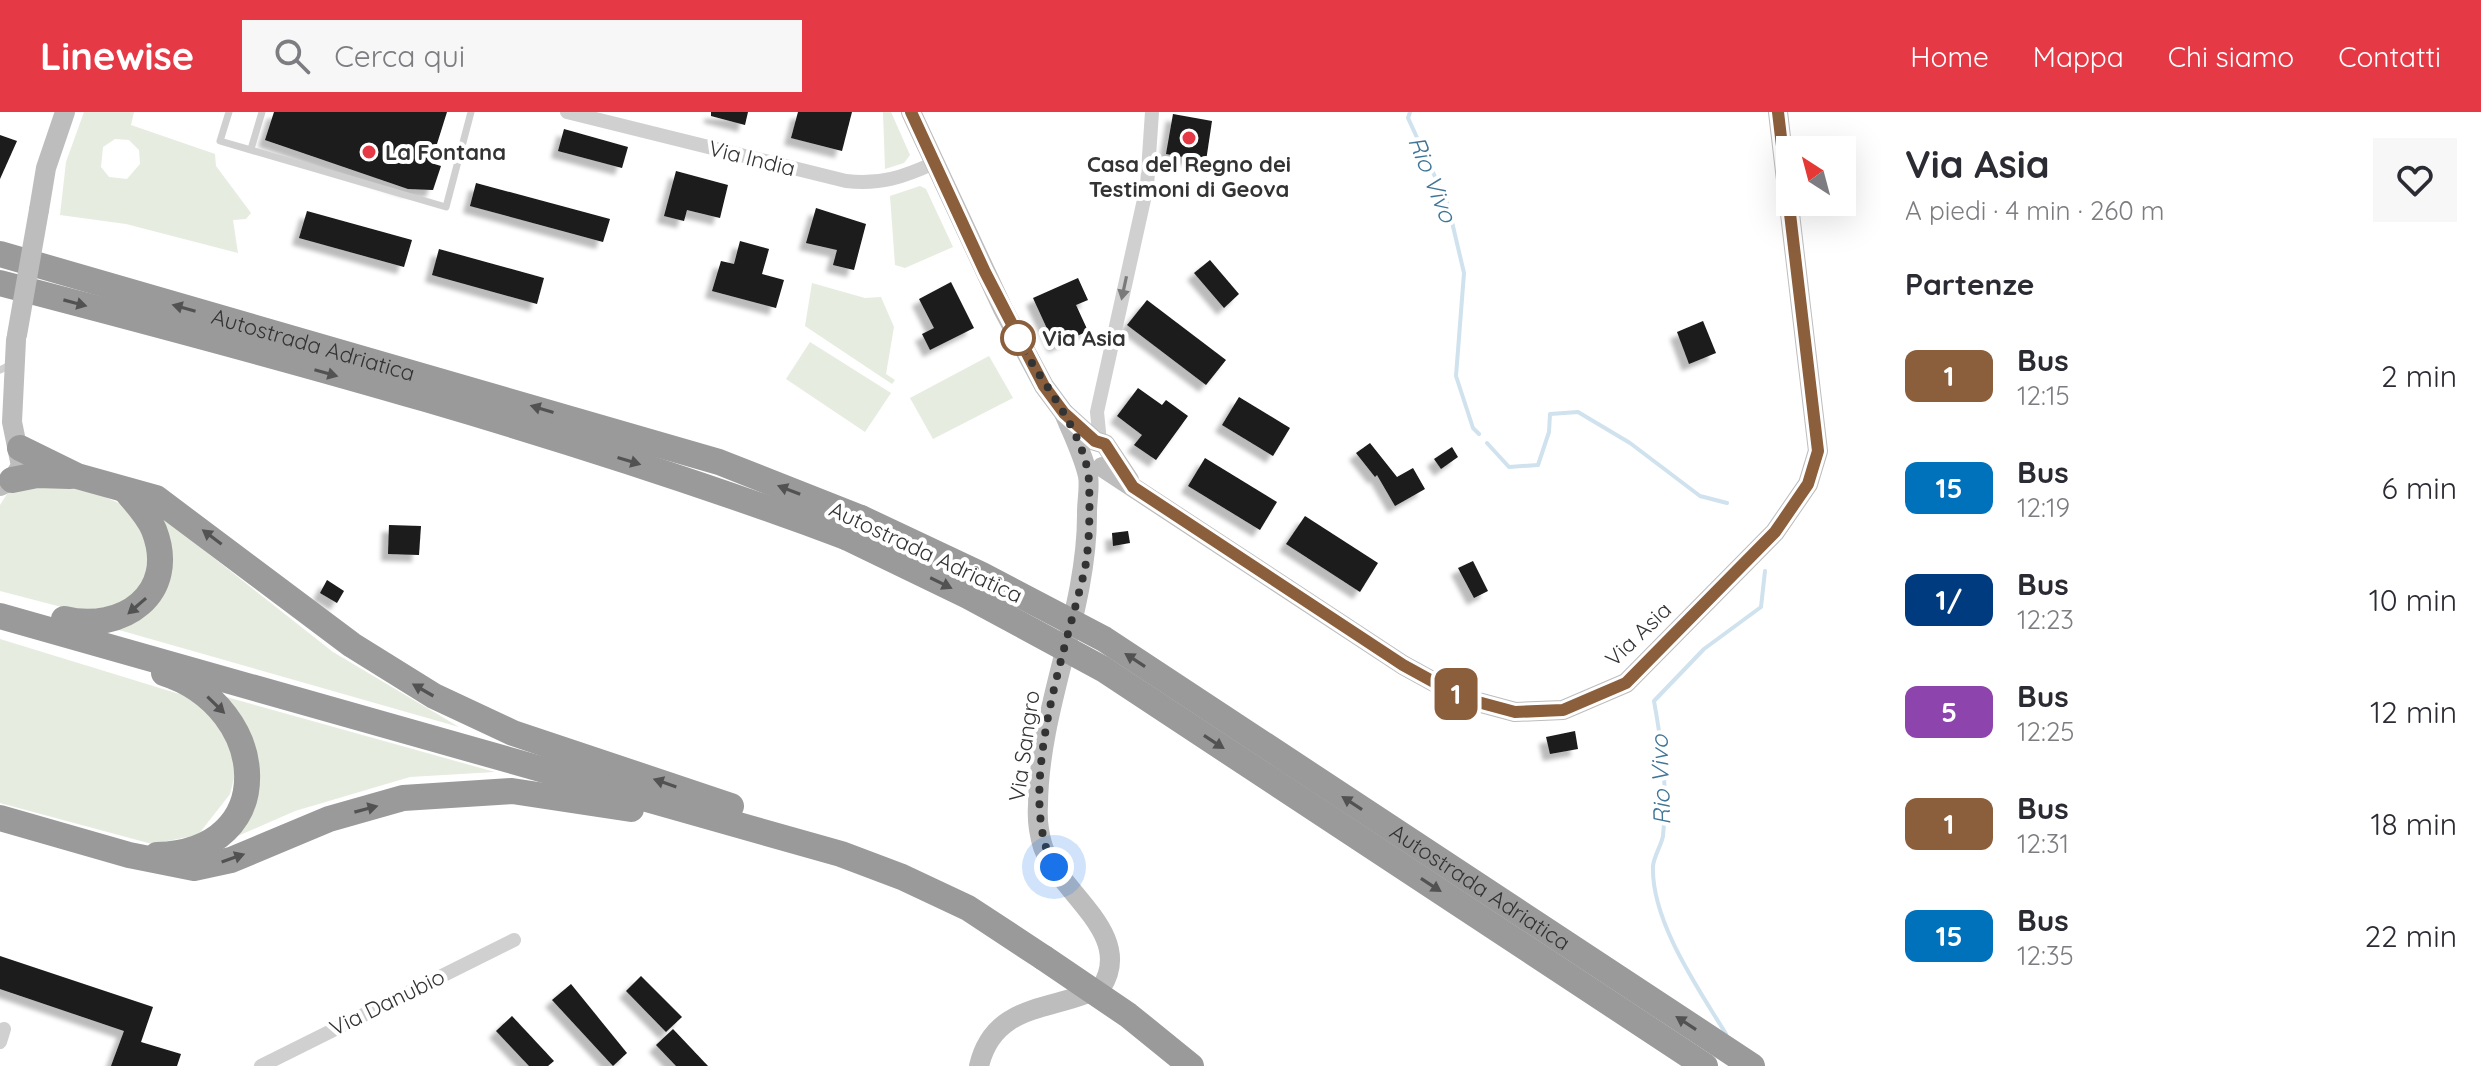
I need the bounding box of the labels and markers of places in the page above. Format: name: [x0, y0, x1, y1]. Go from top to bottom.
marker: Casa del Regno dei Testimoni di Geova: [1180, 129, 1198, 147]
place label: La Fontana: [385, 138, 506, 166]
marker: La Fontana: [360, 143, 378, 161]
place label: Casa del Regno dei Testimoni di Geova: [1087, 150, 1291, 203]
marker: Via Asia: [1001, 321, 1035, 355]
place label: Via Asia: [1042, 324, 1126, 352]

